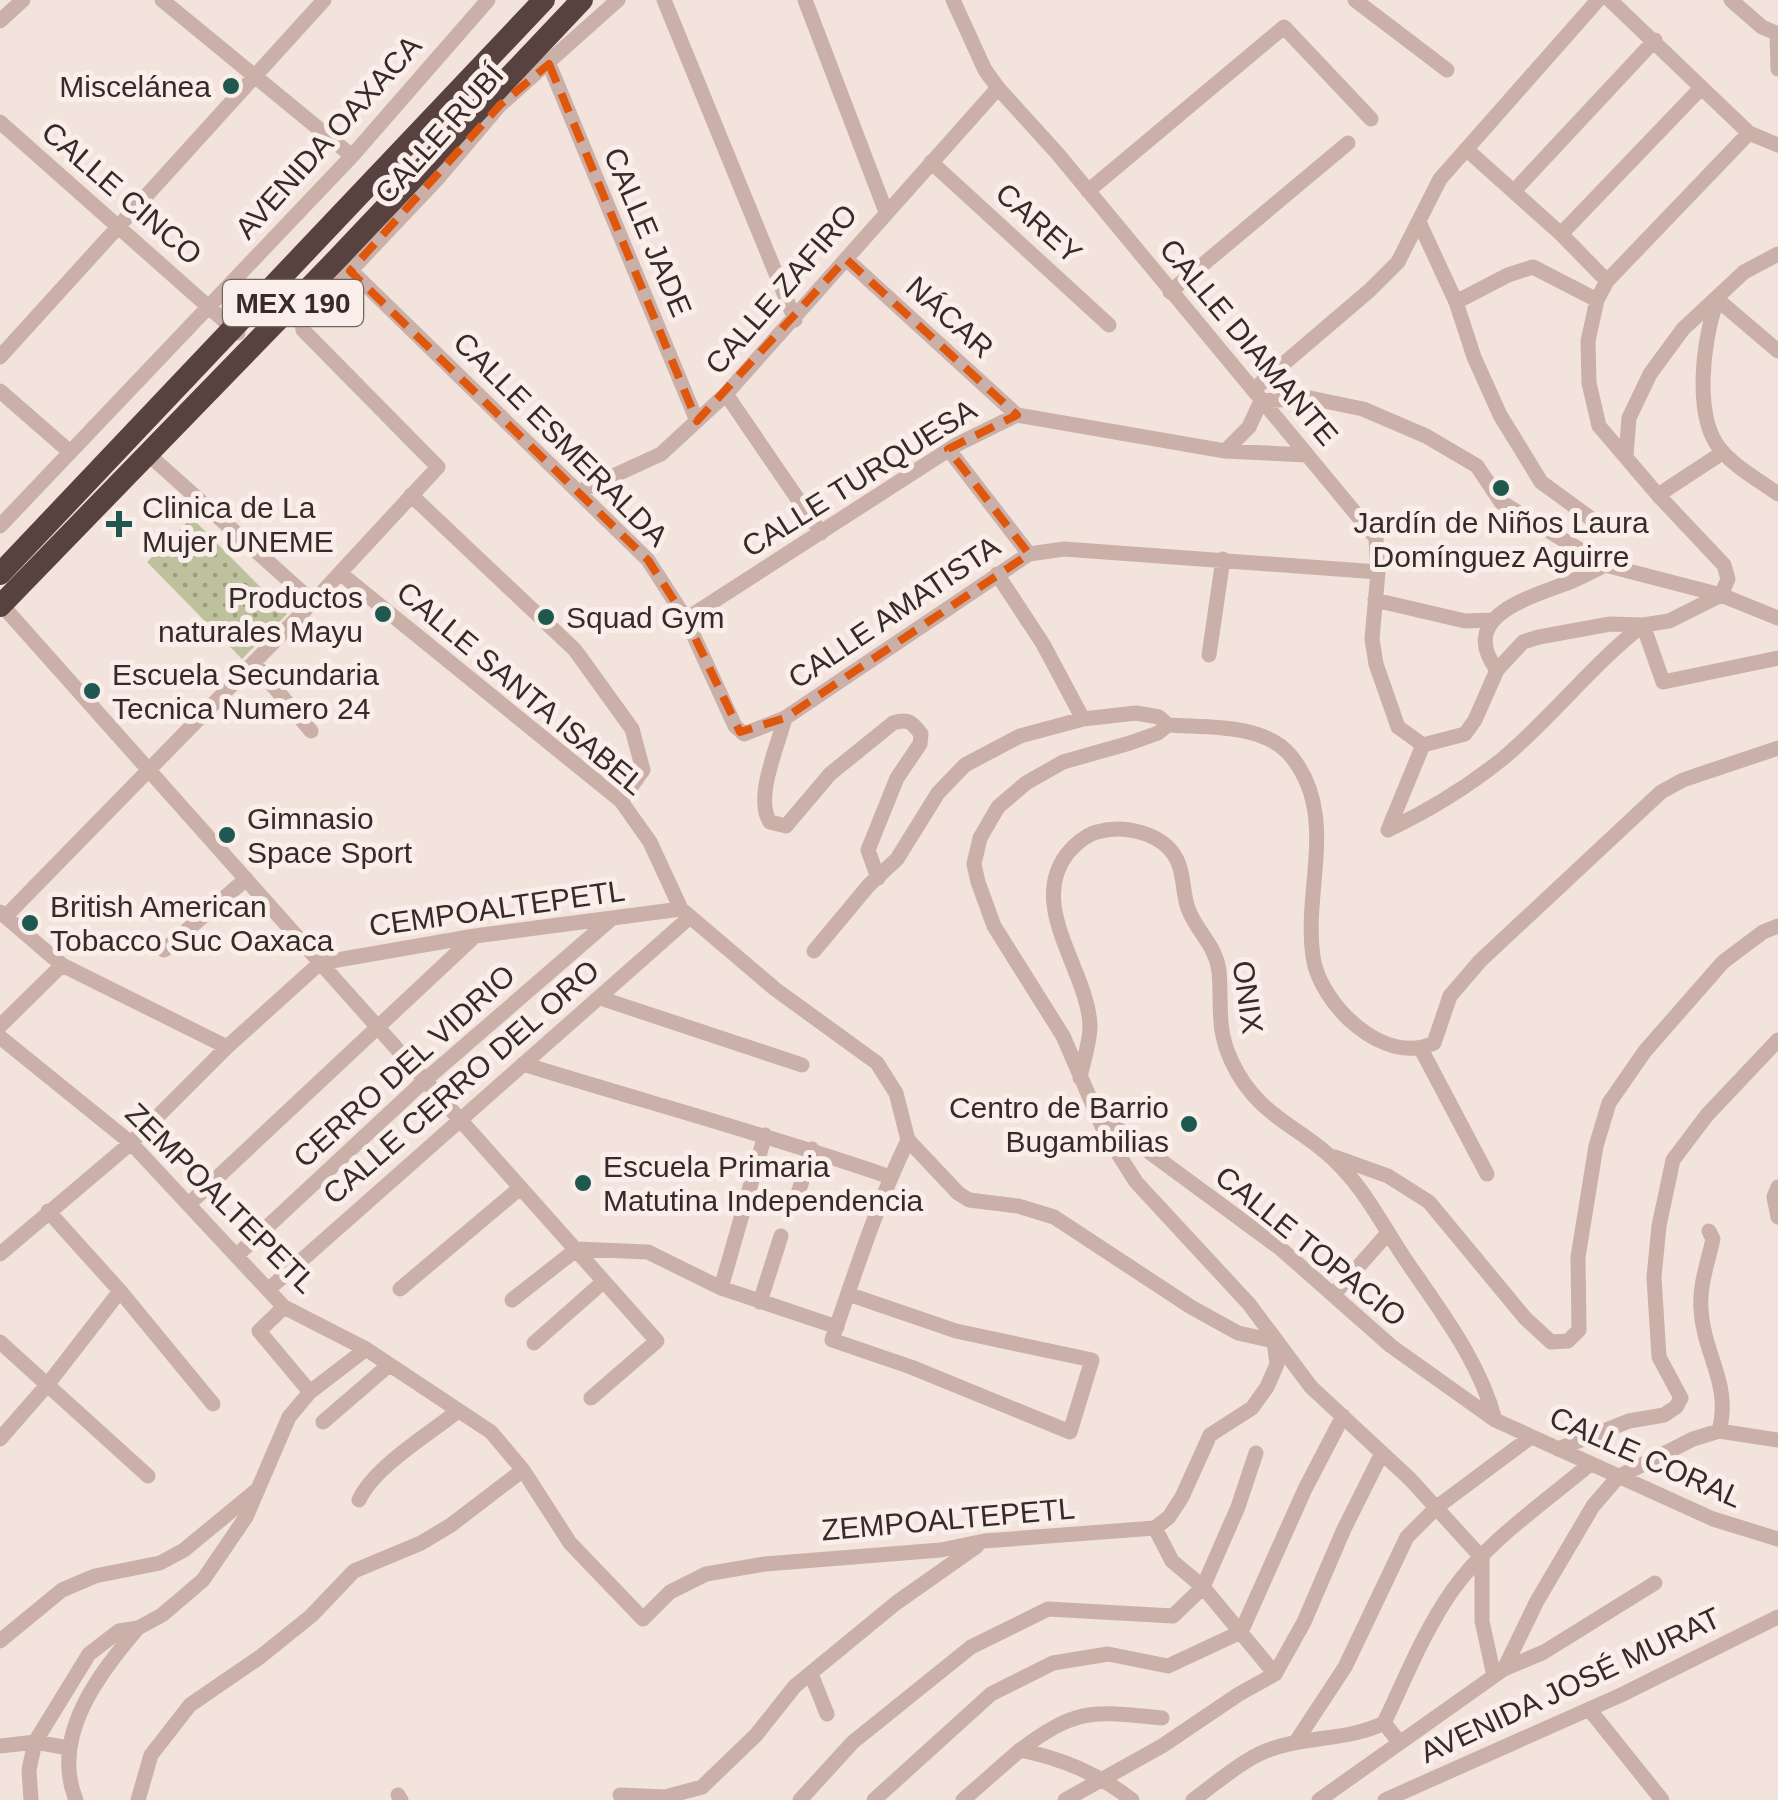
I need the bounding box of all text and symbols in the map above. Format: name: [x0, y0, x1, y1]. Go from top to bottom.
street label: AVENIDA OAXACA: [228, 29, 428, 245]
street label: CALLE RUBÍ: [368, 57, 510, 210]
place label: Miscelánea: [59, 70, 211, 103]
marker: Miscelánea: [220, 75, 242, 97]
street label: CALLE CINCO: [36, 115, 208, 271]
street label: CALLE JADE: [598, 143, 698, 321]
street label: CAREY: [990, 176, 1088, 270]
street label: CALLE ZAFIRO: [699, 198, 863, 380]
street label: CALLE DIAMANTE: [1153, 232, 1345, 452]
street label: NÁCAR: [900, 270, 1000, 364]
road number: MEX 190: [223, 280, 363, 326]
street label: CALLE ESMERALDA: [447, 325, 675, 553]
street label: CALLE TURQUESA: [736, 393, 982, 563]
marker: Jardín de Niños Laura Domínguez Aguirre: [1490, 477, 1512, 499]
place label: Clinica de La Mujer UNEME: [142, 491, 334, 558]
place label: Jardín de Niños Laura Domínguez Aguirre: [1353, 506, 1649, 573]
marker: Clinica de La Mujer UNEME: [106, 511, 132, 537]
street label: CALLE AMATISTA: [782, 529, 1006, 695]
street label: CALLE SANTA ISABEL: [391, 575, 651, 801]
place label: Productos naturales Mayu: [158, 581, 363, 648]
place label: Squad Gym: [566, 601, 724, 634]
marker: Productos naturales Mayu: [372, 603, 394, 625]
marker: Squad Gym: [535, 606, 557, 628]
place label: Escuela Secundaria Tecnica Numero 24: [112, 658, 379, 725]
marker: Escuela Secundaria Tecnica Numero 24: [81, 680, 103, 702]
place label: Gimnasio Space Sport: [247, 802, 413, 869]
marker: Gimnasio Space Sport: [216, 824, 238, 846]
street label: CEMPOALTEPETL: [367, 874, 627, 942]
place label: British American Tobacco Suc Oaxaca: [50, 890, 334, 957]
marker: British American Tobacco Suc Oaxaca: [19, 912, 41, 934]
street label: CALLE CERRO DEL ORO: [317, 953, 605, 1211]
street label: CERRO DEL VIDRIO: [287, 958, 521, 1174]
street label: ONIX: [1227, 958, 1269, 1036]
place label: Centro de Barrio Bugambilias: [949, 1091, 1169, 1158]
street label: ZEMPOALTEPETL: [119, 1096, 323, 1300]
marker: Centro de Barrio Bugambilias: [1178, 1113, 1200, 1135]
place label: Escuela Primaria Matutina Independencia: [603, 1150, 924, 1217]
street label: CALLE TOPACIO: [1209, 1159, 1413, 1333]
marker: Escuela Primaria Matutina Independencia: [572, 1172, 594, 1194]
street label: CALLE CORAL: [1545, 1400, 1747, 1514]
street label: ZEMPOALTEPETL: [820, 1491, 1076, 1547]
street label: AVENIDA JOSÉ MURAT: [1415, 1601, 1725, 1769]

